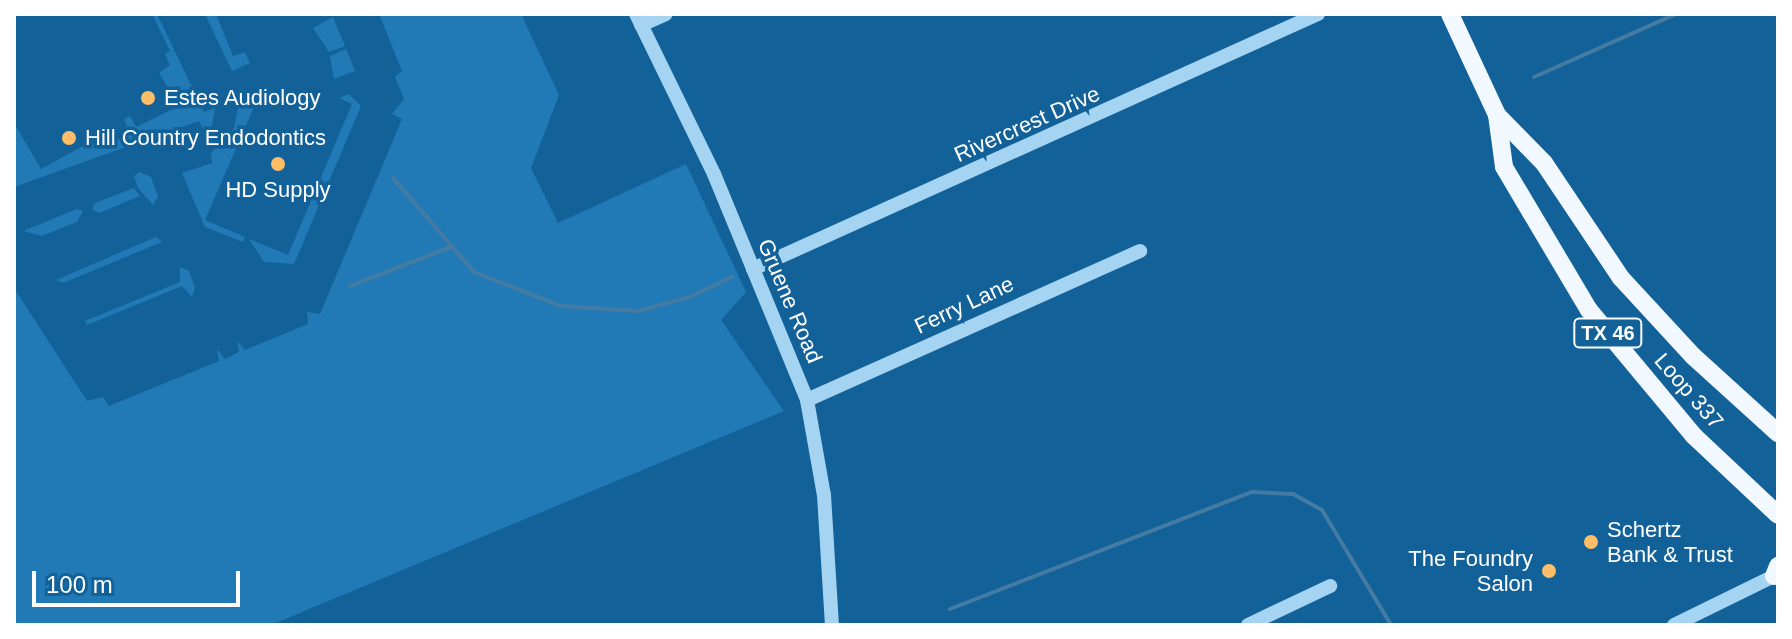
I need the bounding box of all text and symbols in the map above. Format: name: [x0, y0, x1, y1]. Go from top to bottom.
street label: Rivercrest Drive: [950, 80, 1104, 168]
place label: Estes Audiology: [164, 85, 322, 111]
marker: Estes Audiology: [139, 89, 157, 107]
place label: Hill Country Endodontics: [85, 125, 326, 151]
marker: Hill Country Endodontics: [60, 129, 78, 147]
marker: HD Supply: [269, 155, 287, 173]
place label: HD Supply: [225, 177, 331, 203]
street label: Gruene Road: [752, 235, 828, 367]
street label: Ferry Lane: [910, 271, 1018, 339]
road number: TX 46: [1572, 317, 1644, 349]
street label: Loop 337: [1649, 348, 1729, 434]
place label: Schertz Bank & Trust: [1607, 516, 1733, 568]
marker: Schertz Bank & Trust: [1582, 533, 1600, 551]
place label: The Foundry Salon: [1408, 545, 1533, 596]
scale bar: [36, 555, 244, 605]
marker: The Foundry Salon: [1540, 562, 1558, 580]
text: 100 m: [46, 571, 113, 598]

